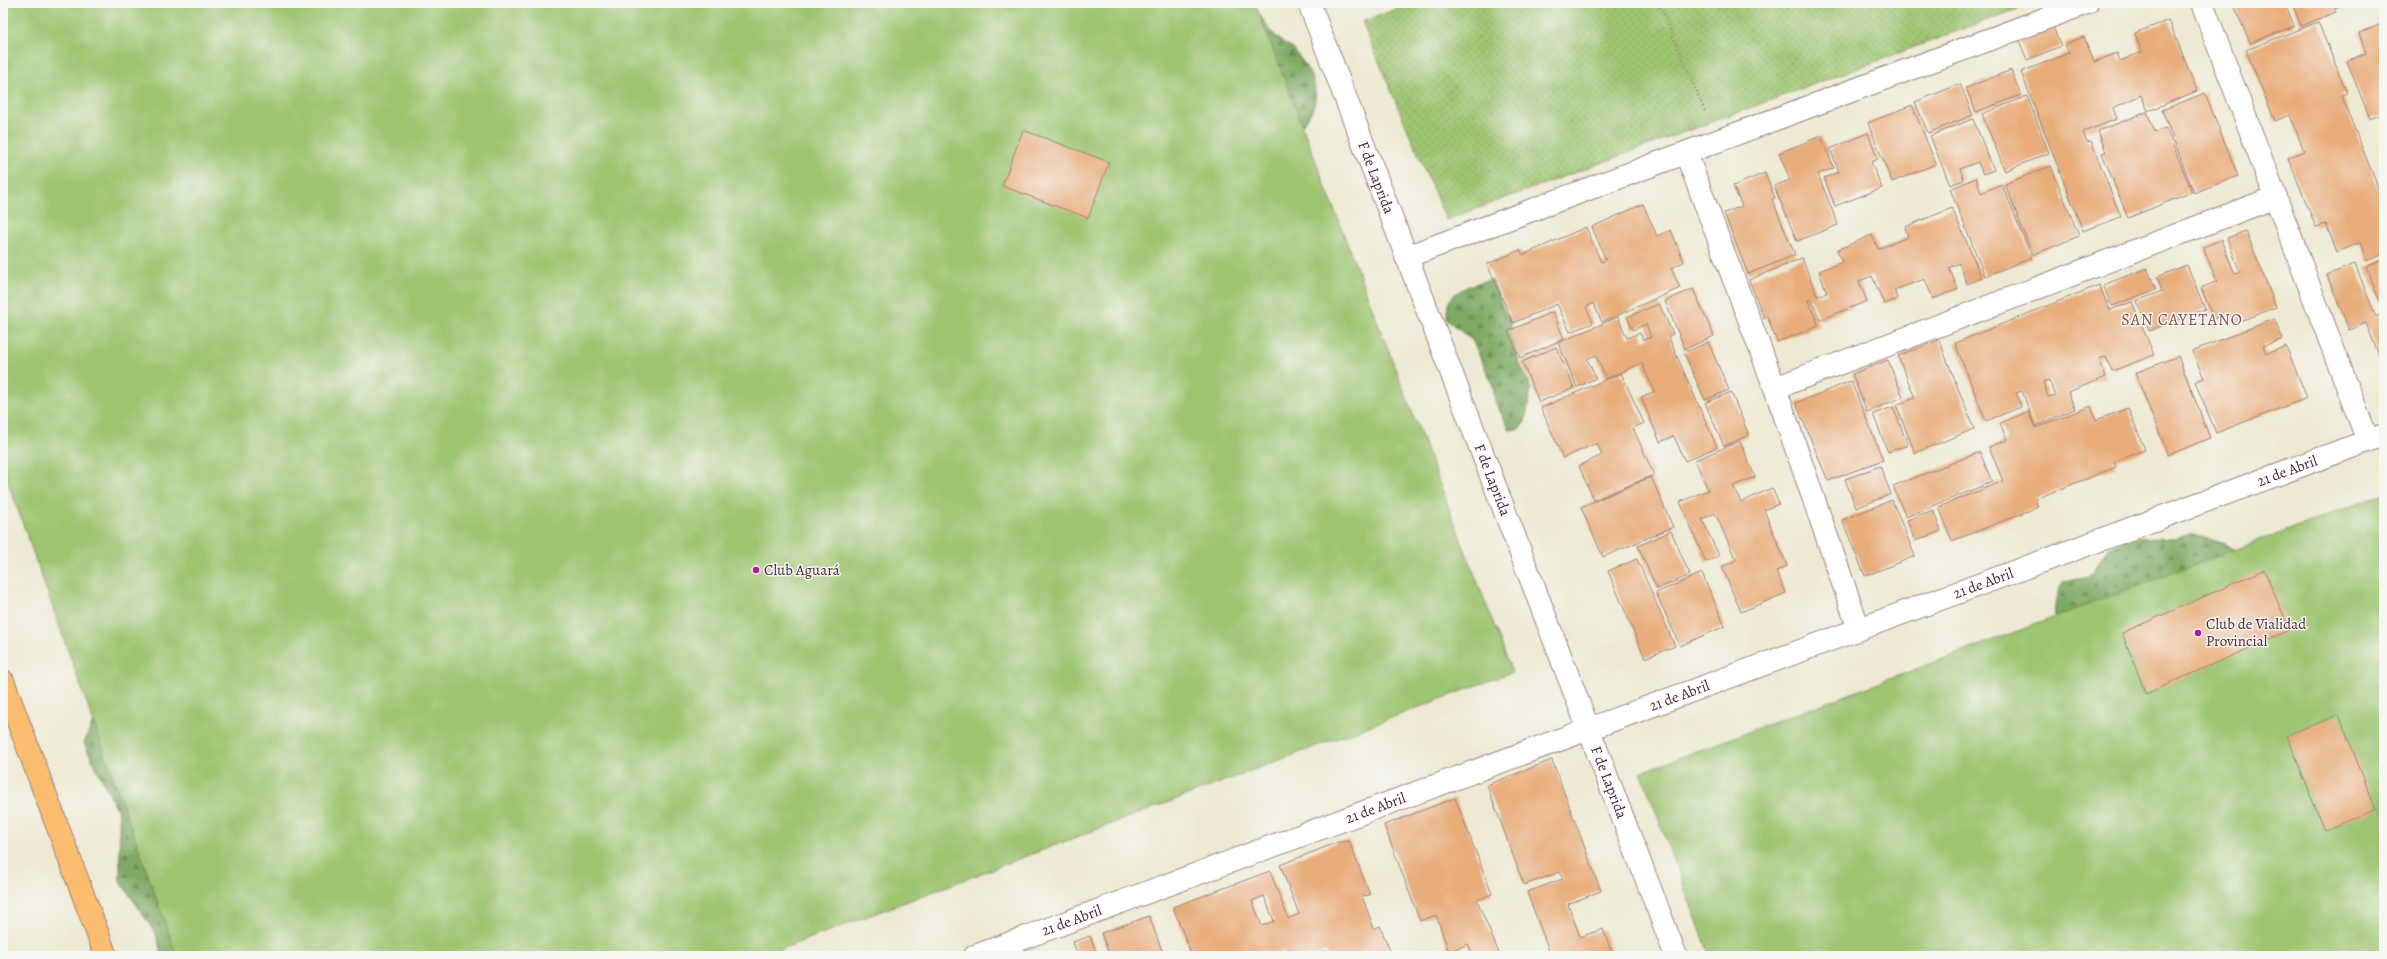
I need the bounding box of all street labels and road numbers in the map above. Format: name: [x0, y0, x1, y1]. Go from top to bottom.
street label: F de Laprida: [1353, 138, 1399, 217]
street label: F de Laprida: [1470, 441, 1516, 519]
street label: 21 de Abril: [2254, 450, 2320, 491]
street label: 21 de Abril: [1950, 563, 2017, 603]
street label: 21 de Abril: [1646, 675, 1713, 716]
street label: F de Laprida: [1586, 743, 1632, 821]
street label: 21 de Abril: [1343, 788, 1409, 828]
street label: 21 de Abril: [1039, 900, 1105, 941]

